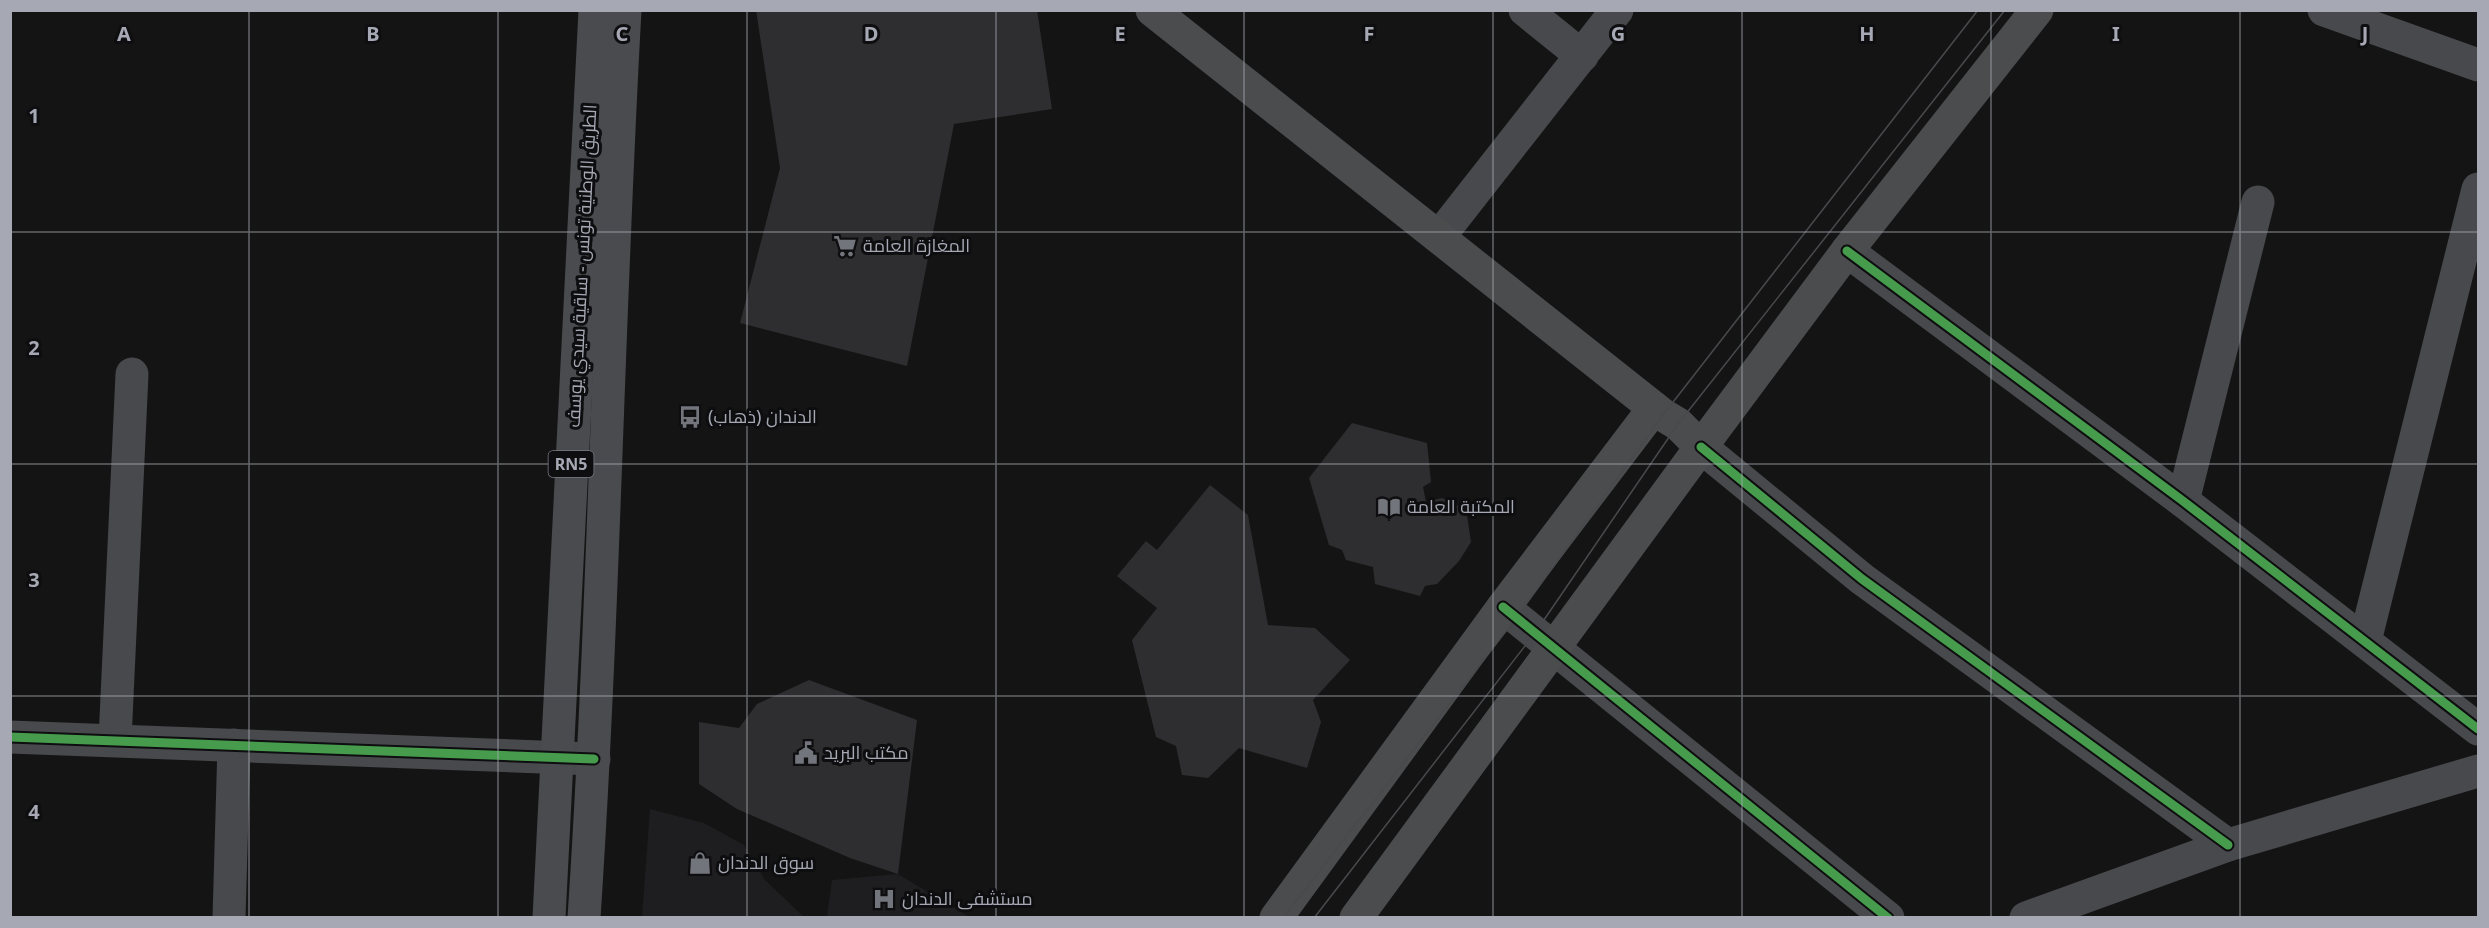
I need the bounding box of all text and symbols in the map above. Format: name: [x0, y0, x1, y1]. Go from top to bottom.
text: A: [117, 20, 131, 47]
text: B: [366, 20, 380, 47]
text: C: [616, 20, 629, 47]
text: D: [864, 20, 878, 47]
text: E: [1114, 20, 1126, 47]
text: F: [1364, 20, 1374, 47]
text: G: [1611, 20, 1625, 47]
text: H: [1859, 20, 1875, 47]
text: I: [2112, 20, 2120, 47]
text: J: [2360, 20, 2368, 47]
text: 1: [28, 102, 40, 129]
street label: الطريق الوطنية تونس - ساقية سيدي يوسف: [561, 104, 604, 428]
supermarket icon: المغازة العامة: [832, 233, 858, 259]
place label: المغازة العامة: [863, 233, 970, 257]
text: 2: [28, 334, 40, 361]
bus stop icon: الدندان (ذهاب): [677, 404, 703, 430]
place label: الدندان (ذهاب): [708, 404, 817, 428]
road number: RN5: [548, 451, 594, 477]
library icon: المكتبة العامة: [1376, 494, 1402, 520]
place label: المكتبة العامة: [1407, 494, 1515, 518]
text: 3: [28, 566, 40, 593]
public building icon: مكتب البريد: [793, 740, 819, 766]
place label: مكتب البريد: [824, 740, 908, 764]
text: 4: [28, 798, 40, 825]
shop icon: سوق الدندان: [687, 850, 713, 876]
place label: سوق الدندان: [718, 850, 814, 875]
hospital icon: مستشفى الدندان: [871, 886, 897, 912]
place label: مستشفى الدندان: [902, 886, 1033, 910]

